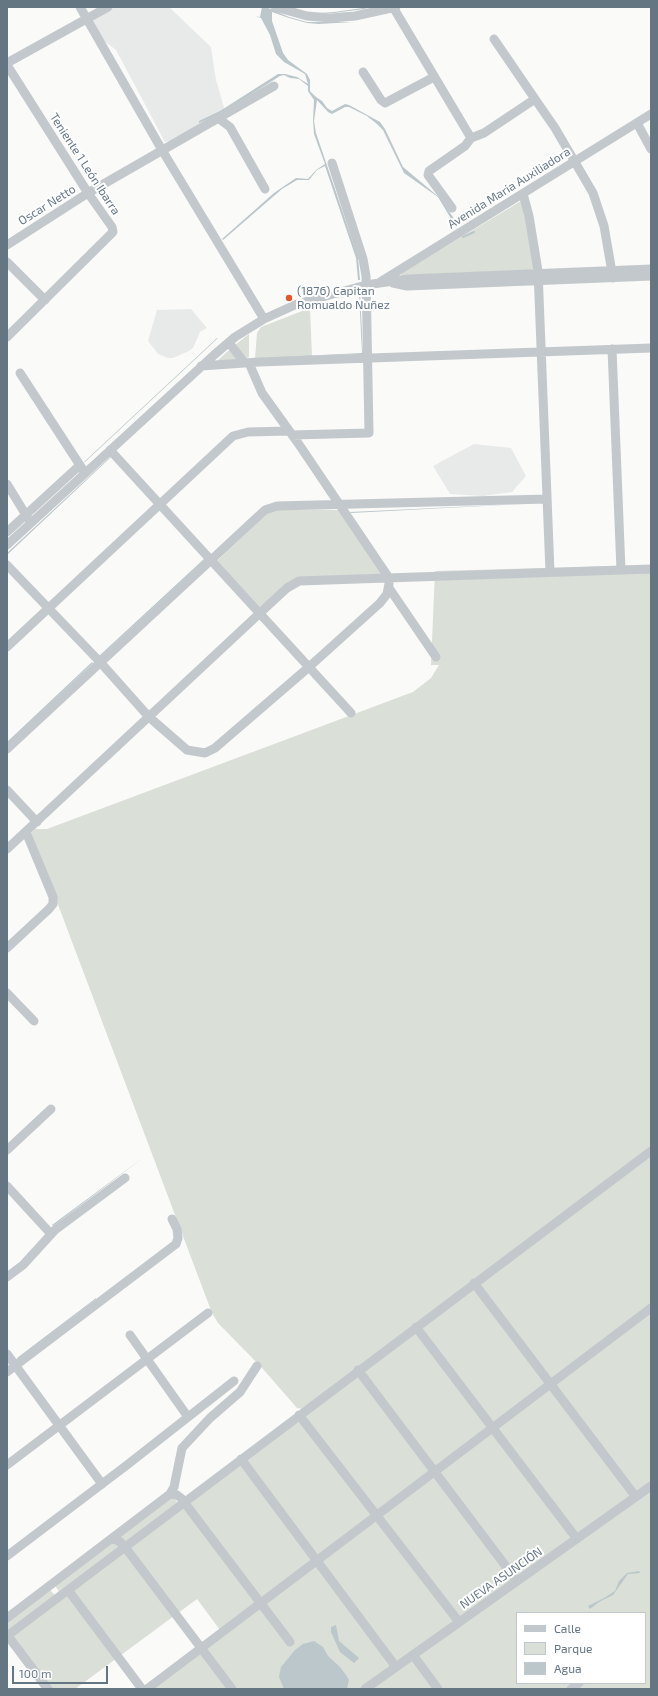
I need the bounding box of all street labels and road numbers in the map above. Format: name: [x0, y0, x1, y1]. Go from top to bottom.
street label: Teniente 1 León Ibarra: [47, 110, 123, 218]
street label: Avenida Maria Auxiliadora: [445, 144, 573, 232]
street label: Oscar Netto: [16, 182, 78, 228]
street label: NUEVA ASUNCIÓN: [457, 1544, 545, 1612]

